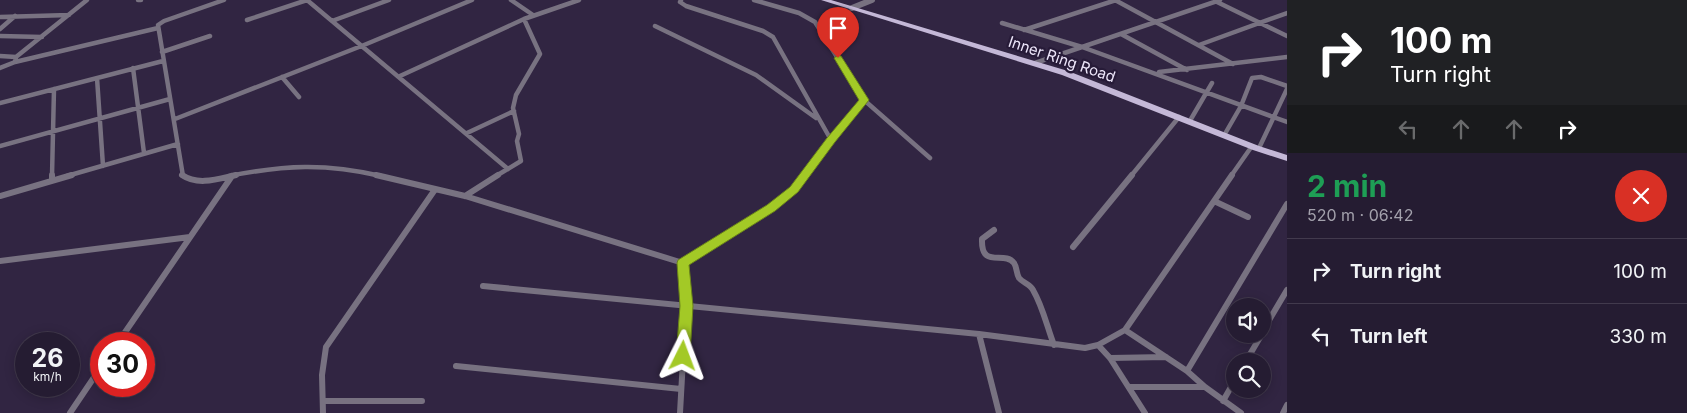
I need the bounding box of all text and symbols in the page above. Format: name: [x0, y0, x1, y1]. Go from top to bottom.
pin: [817, 7, 859, 58]
icon: arrive: [824, 14, 852, 42]
text: 100 m: [1390, 19, 1493, 61]
icon: right: [1307, 20, 1372, 85]
street label: Inner Ring Road: [1006, 32, 1118, 86]
text: Turn right: [1390, 61, 1491, 87]
icon: left: [1394, 115, 1422, 143]
icon: ahead: [1447, 115, 1475, 143]
icon: ahead: [1500, 115, 1528, 143]
icon: right: [1553, 115, 1581, 143]
text: 2 min: [1307, 168, 1387, 204]
button: close: [1615, 170, 1667, 222]
text: 520 m · 06:42: [1307, 205, 1413, 225]
icon: right: [1307, 257, 1335, 285]
text: Turn right: [1350, 260, 1441, 283]
text: 100 m: [1613, 260, 1667, 283]
map controls: [1226, 298, 1271, 398]
button: sound: [1226, 298, 1271, 343]
icon: left: [1307, 322, 1335, 350]
text: Turn left: [1350, 325, 1428, 348]
text: 330 m: [1610, 325, 1667, 348]
position arrow: [656, 329, 708, 381]
speed limit sign: 30: [90, 332, 155, 397]
text: 26: [32, 343, 63, 373]
button: search: [1226, 353, 1271, 398]
text: km/h: [33, 369, 62, 384]

